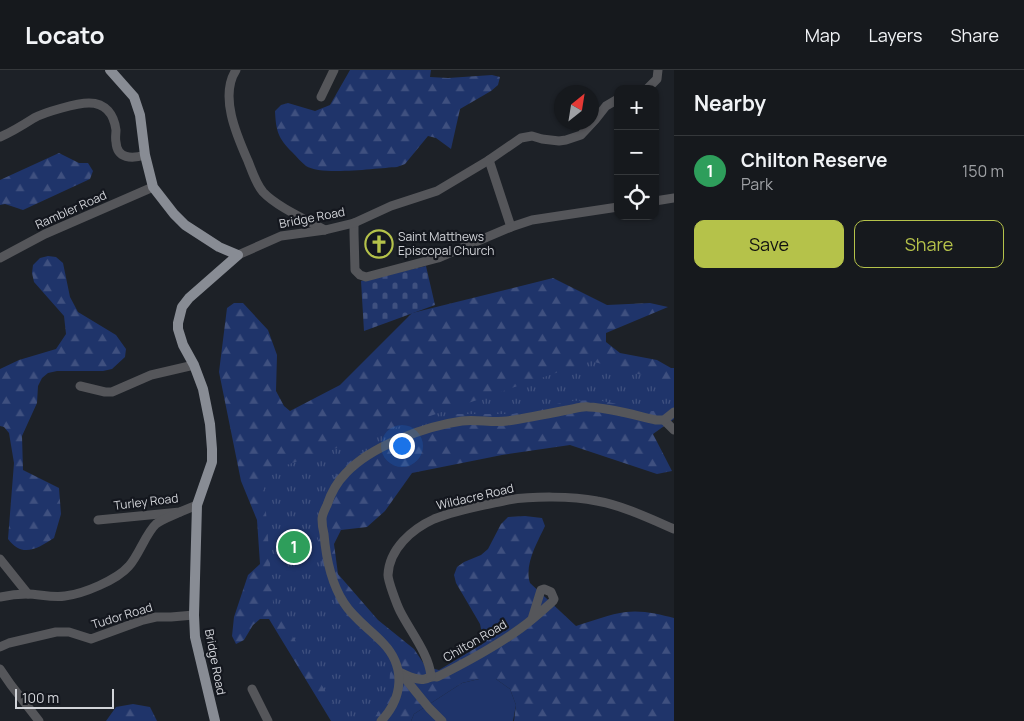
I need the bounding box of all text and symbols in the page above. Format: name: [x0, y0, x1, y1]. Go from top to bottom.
text: Locato: [25, 18, 105, 51]
text: Map: [805, 23, 840, 47]
text: Layers: [868, 23, 922, 47]
text: Share: [950, 23, 999, 47]
north arrow: [554, 85, 599, 130]
map controls: [614, 85, 659, 220]
button: +: [614, 85, 659, 130]
text: Nearby: [694, 89, 766, 117]
button: −: [614, 130, 659, 175]
text: Chilton Reserve: [741, 147, 888, 173]
text: 1: [706, 160, 714, 182]
text: 150 m: [962, 160, 1004, 182]
text: Park: [741, 173, 773, 195]
button: locate: [614, 175, 659, 220]
street label: Rambler Road: [32, 186, 109, 233]
street label: Bridge Road: [278, 203, 346, 232]
button: Save: [694, 220, 844, 268]
button: Share: [854, 220, 1004, 268]
place label: Saint Matthews Episcopal Church: [398, 228, 494, 259]
church icon: Saint Matthews Episcopal Church: [364, 229, 394, 259]
your location: [389, 433, 415, 459]
street label: Wildacre Road: [434, 479, 515, 514]
street label: Turley Road: [113, 489, 179, 514]
pin: 1: [278, 528, 310, 566]
street label: Tudor Road: [89, 598, 154, 633]
street label: Chilton Road: [440, 615, 510, 666]
street label: Bridge Road: [201, 628, 230, 696]
scale bar: [15, 686, 114, 709]
text: 100 m: [22, 688, 59, 707]

